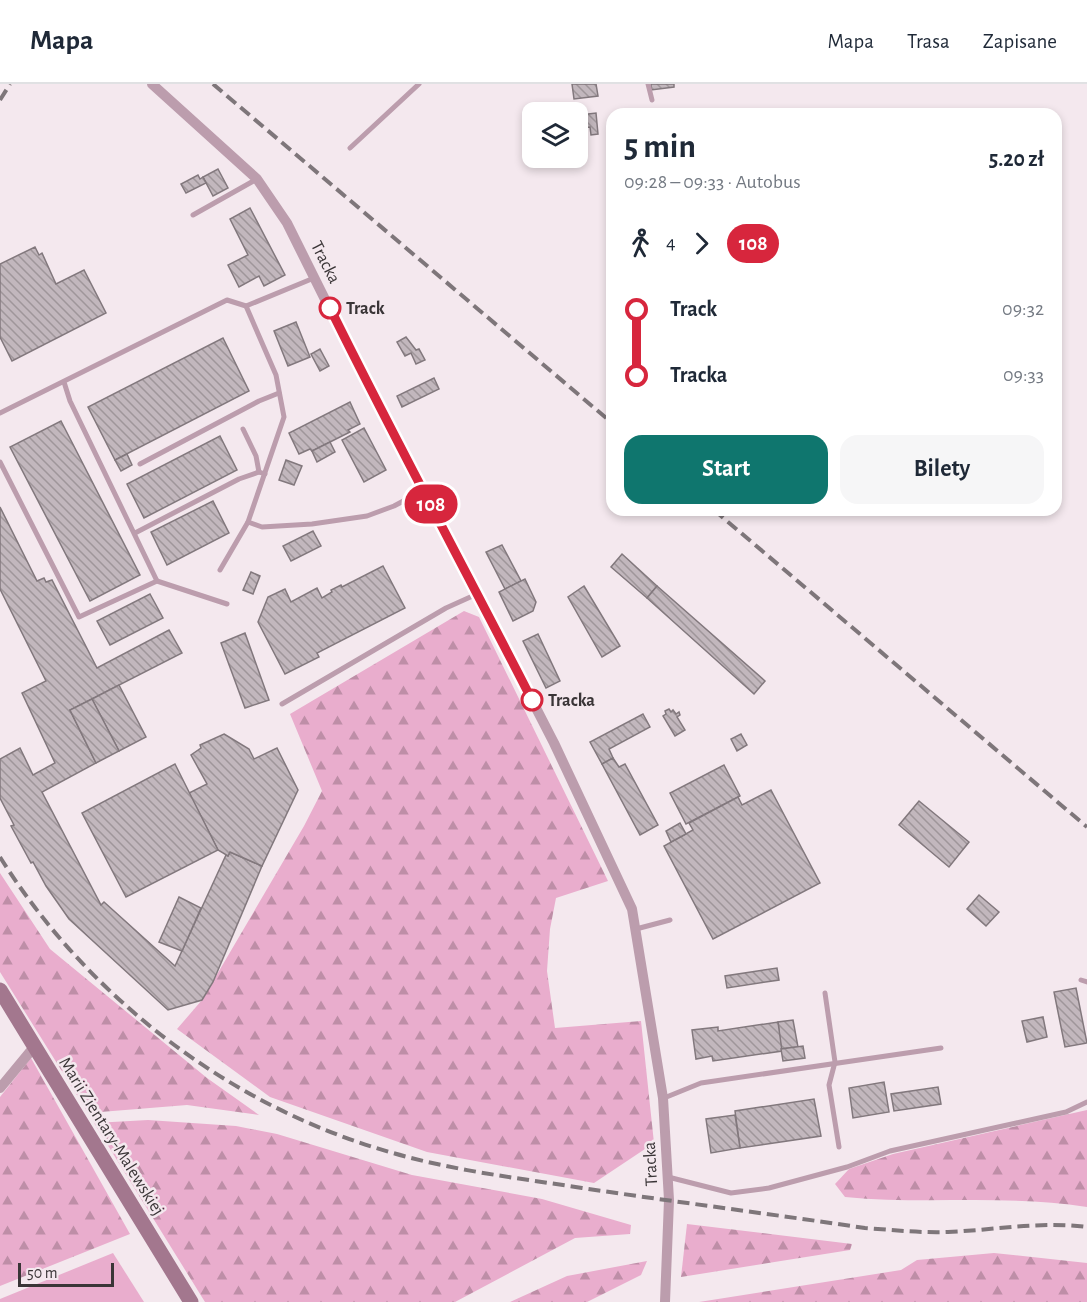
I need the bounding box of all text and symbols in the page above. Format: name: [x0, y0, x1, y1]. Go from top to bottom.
text: Mapa: [30, 27, 93, 55]
text: Mapa: [828, 31, 874, 52]
text: Trasa: [907, 31, 950, 52]
text: Zapisane: [983, 31, 1057, 52]
map controls: [522, 102, 588, 168]
button: layers: [522, 102, 588, 168]
text: 5 min: [624, 131, 696, 164]
text: 5.20 zł: [989, 148, 1044, 170]
text: 09:28 – 09:33 · Autobus: [624, 172, 801, 192]
icon: walk: [624, 227, 657, 260]
icon: forward: [685, 227, 718, 260]
text: 4: [666, 233, 676, 253]
text: 108: [739, 233, 767, 254]
street label: Tracka: [307, 238, 343, 286]
marker: Track: [319, 297, 341, 319]
text: Track: [670, 298, 717, 320]
text: 09:32: [1002, 299, 1044, 319]
place label: Track: [346, 300, 385, 318]
text: Tracka: [670, 364, 727, 386]
text: 09:33: [1003, 365, 1044, 385]
button: Start: [624, 435, 828, 504]
button: Bilety: [840, 435, 1044, 504]
line badge: 108: [396, 484, 466, 524]
text: 108: [417, 494, 445, 515]
marker: Tracka: [521, 689, 543, 711]
place label: Tracka: [548, 692, 595, 710]
street label: Marii Zientary-Malewskiej: [55, 1054, 167, 1219]
street label: Tracka: [641, 1141, 661, 1187]
scale bar: [18, 1260, 114, 1288]
text: 50 m: [27, 1265, 58, 1281]

